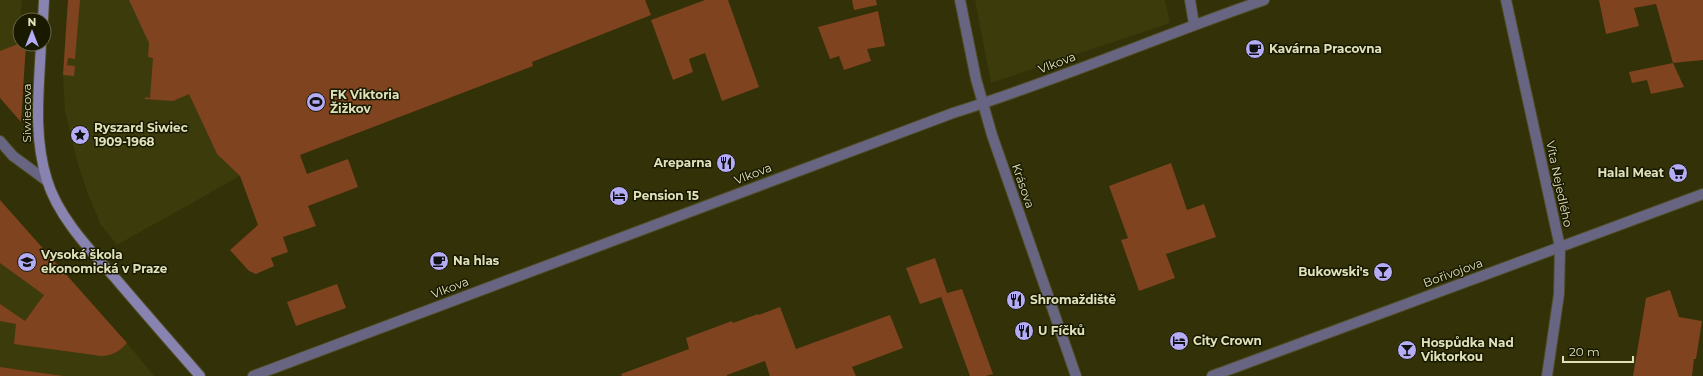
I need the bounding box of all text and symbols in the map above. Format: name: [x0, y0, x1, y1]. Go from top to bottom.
north arrow: [12, 12, 52, 52]
text: N: [28, 15, 36, 29]
cafe icon: Kavárna Pracovna: [1244, 38, 1266, 60]
place label: Kavárna Pracovna: [1269, 41, 1382, 56]
street label: Vlkova: [1036, 49, 1078, 77]
street label: Siwiecova: [19, 84, 34, 142]
place label: FK Viktoria Žižkov: [330, 87, 399, 116]
sports icon: FK Viktoria Žižkov: [305, 91, 327, 113]
place label: Ryszard Siwiec 1909-1968: [94, 120, 188, 149]
place icon: Ryszard Siwiec 1909-1968: [69, 124, 91, 146]
street label: Víta Nejedlého: [1543, 139, 1576, 228]
restaurant icon: Areparna: [715, 152, 737, 174]
place label: Areparna: [653, 155, 712, 170]
street label: Vlkova: [732, 160, 774, 188]
street label: Krásova: [1009, 161, 1038, 210]
supermarket icon: Halal Meat: [1667, 162, 1689, 184]
place label: Halal Meat: [1597, 165, 1665, 180]
hotel icon: Pension 15: [608, 185, 630, 207]
place label: Pension 15: [633, 188, 699, 203]
place label: Vysoká škola ekonomická v Praze: [40, 247, 168, 276]
cafe icon: Na hlas: [428, 250, 450, 272]
school or university icon: Vysoká škola ekonomická v Praze: [16, 251, 38, 273]
place label: Na hlas: [453, 253, 500, 268]
street label: Bořivojova: [1421, 255, 1485, 290]
bar icon: Bukowski's: [1372, 261, 1394, 283]
place label: Bukowski's: [1298, 264, 1370, 279]
street label: Vlkova: [429, 274, 471, 302]
restaurant icon: Shromaždiště: [1005, 289, 1027, 311]
place label: Shromaždiště: [1030, 292, 1117, 307]
restaurant icon: U Fíčků: [1013, 320, 1035, 342]
place label: U Fíčků: [1038, 323, 1085, 338]
hotel icon: City Crown: [1168, 330, 1190, 352]
place label: City Crown: [1193, 333, 1262, 348]
place label: Hospůdka Nad Viktorkou: [1420, 335, 1514, 364]
scale bar: [1563, 338, 1633, 364]
bar icon: Hospůdka Nad Viktorkou: [1396, 339, 1418, 361]
text: 20 m: [1569, 344, 1600, 359]

